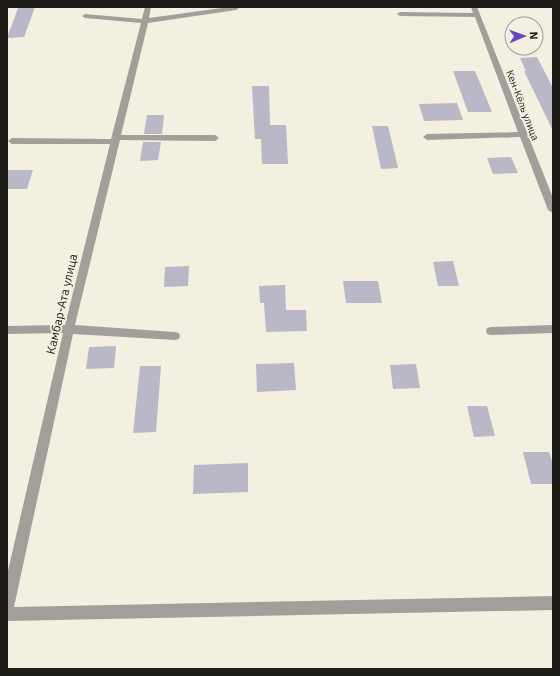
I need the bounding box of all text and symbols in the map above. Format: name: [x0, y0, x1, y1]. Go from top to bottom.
north arrow: [504, 16, 544, 56]
text: N: [527, 31, 541, 40]
street label: Кен-Кёль улица: [503, 68, 542, 143]
street label: Камбар-Ата улица: [43, 252, 80, 356]

